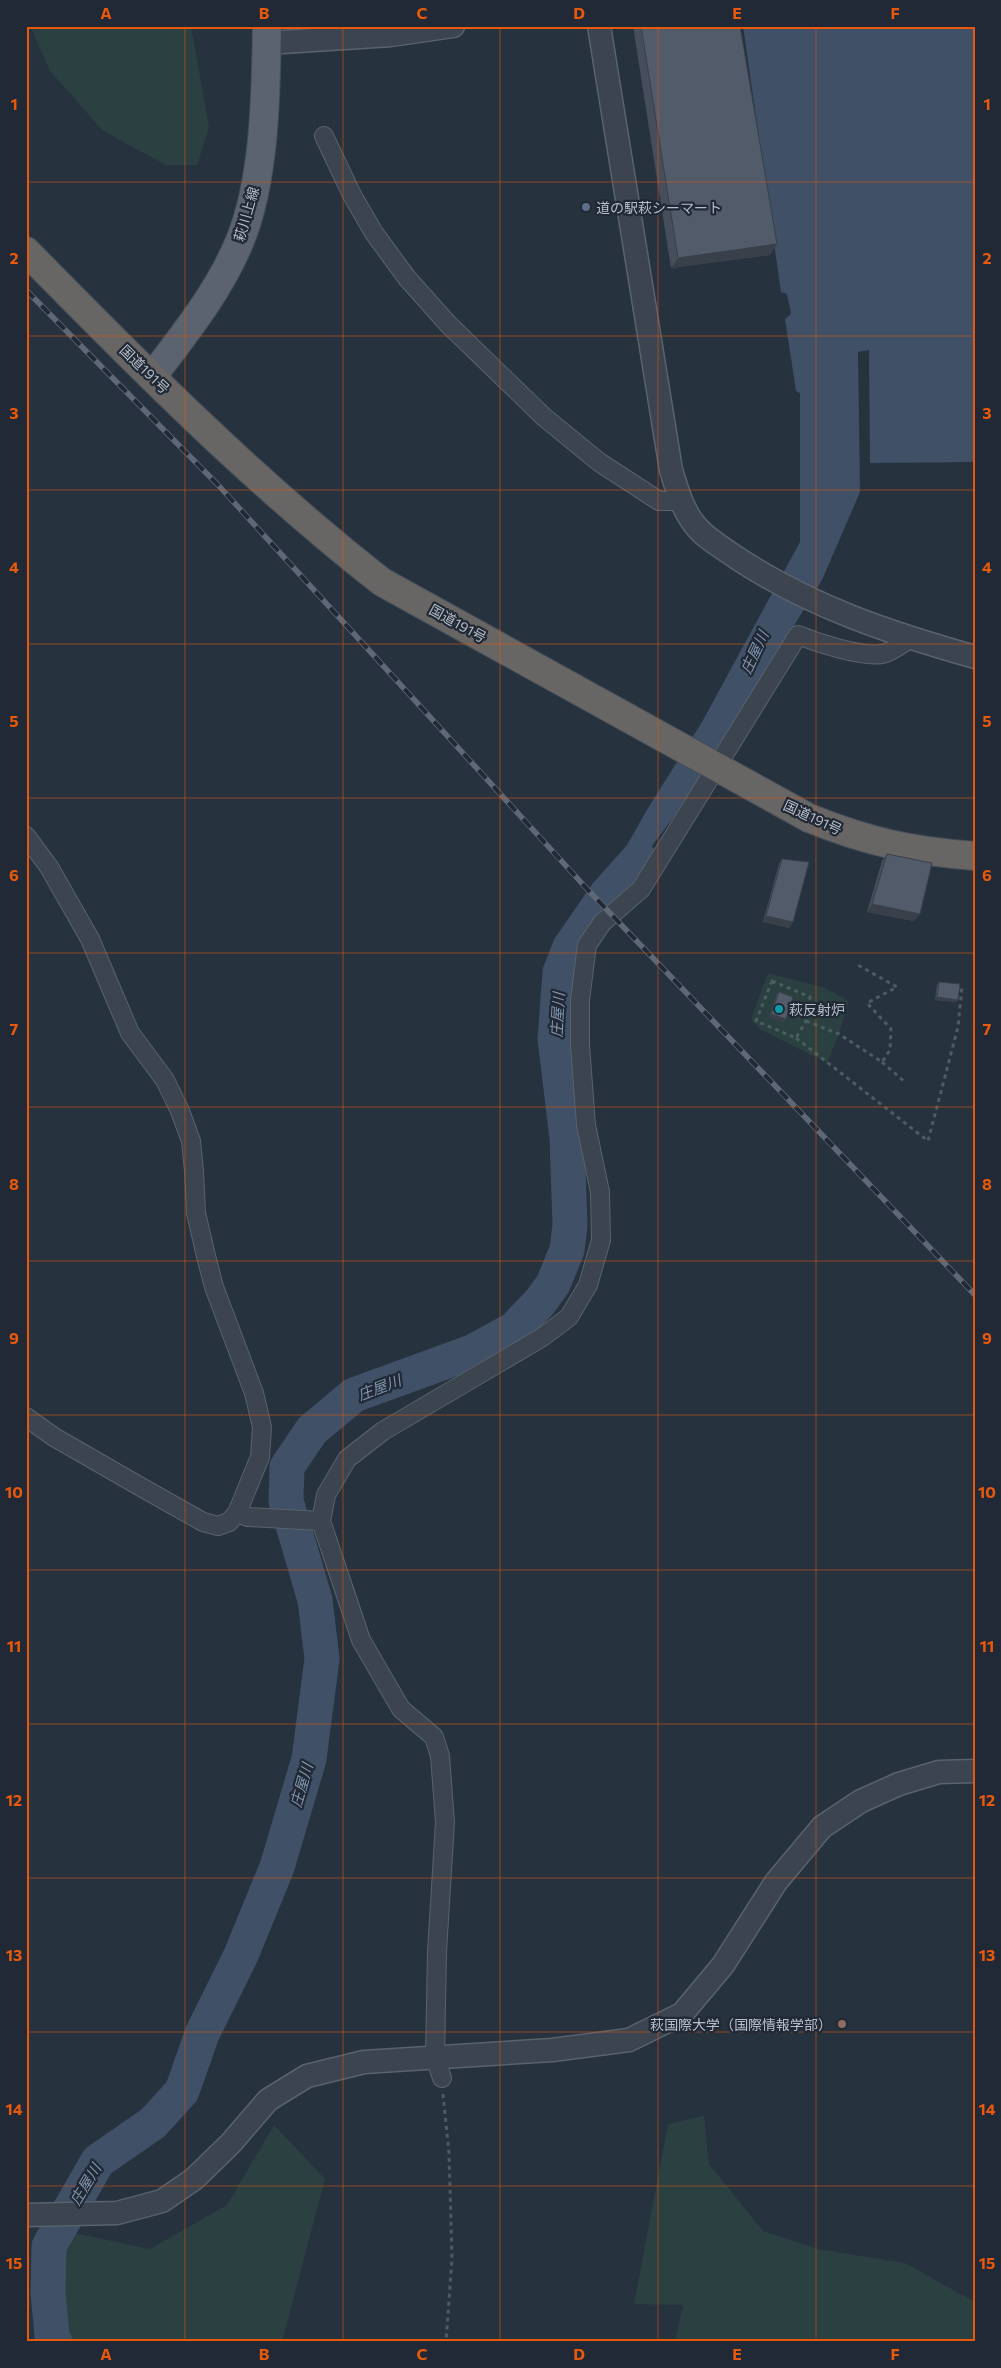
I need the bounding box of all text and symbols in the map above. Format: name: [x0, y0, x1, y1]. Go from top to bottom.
text: A: [100, 3, 112, 22]
text: B: [259, 3, 270, 22]
text: C: [417, 3, 428, 22]
text: D: [573, 3, 585, 22]
text: E: [732, 3, 742, 22]
text: F: [890, 3, 900, 22]
text: 1: [10, 94, 18, 113]
text: 1: [983, 94, 991, 113]
street label: 萩川上線: [230, 185, 262, 243]
place label: 道の駅萩シーマート: [596, 199, 722, 216]
marker: 道の駅萩シーマート: [580, 201, 592, 213]
text: 2: [9, 248, 19, 267]
text: 2: [982, 248, 992, 267]
street label: 国道191号: [117, 341, 173, 397]
text: 3: [9, 403, 19, 422]
text: 3: [982, 403, 992, 422]
text: 4: [9, 557, 19, 576]
text: 4: [982, 557, 992, 576]
street label: 国道191号: [427, 600, 489, 646]
water label: 庄屋川: [736, 626, 773, 676]
text: 5: [9, 711, 19, 730]
text: 5: [982, 711, 992, 730]
street label: 国道191号: [781, 796, 845, 838]
text: 6: [9, 865, 19, 884]
text: 6: [982, 865, 992, 884]
water label: 庄屋川: [547, 990, 567, 1038]
place label: 萩反射炉: [789, 1001, 845, 1018]
marker: 萩反射炉: [773, 1003, 785, 1015]
text: 7: [10, 1019, 19, 1038]
text: 7: [983, 1019, 992, 1038]
text: 8: [9, 1174, 19, 1193]
text: 8: [982, 1174, 992, 1193]
text: 9: [9, 1328, 19, 1347]
text: 9: [982, 1328, 992, 1347]
water label: 庄屋川: [355, 1370, 405, 1403]
text: 10: [5, 1482, 23, 1501]
text: 10: [978, 1482, 996, 1501]
text: 11: [7, 1636, 21, 1655]
text: 11: [980, 1636, 994, 1655]
water label: 庄屋川: [286, 1759, 316, 1809]
text: 12: [6, 1790, 22, 1809]
text: 12: [979, 1790, 995, 1809]
text: 13: [6, 1945, 22, 1964]
text: 13: [979, 1945, 995, 1964]
place label: 萩国際大学（国際情報学部）: [650, 2016, 832, 2033]
marker: 萩国際大学（国際情報学部）: [836, 2018, 848, 2030]
text: 14: [5, 2099, 23, 2118]
text: 14: [978, 2099, 996, 2118]
water label: 庄屋川: [66, 2158, 105, 2208]
text: 15: [6, 2253, 22, 2272]
text: 15: [979, 2253, 995, 2272]
text: A: [100, 2344, 112, 2363]
text: B: [259, 2344, 270, 2363]
text: C: [417, 2344, 428, 2363]
text: D: [573, 2344, 585, 2363]
text: E: [732, 2344, 742, 2363]
text: F: [890, 2344, 900, 2363]

